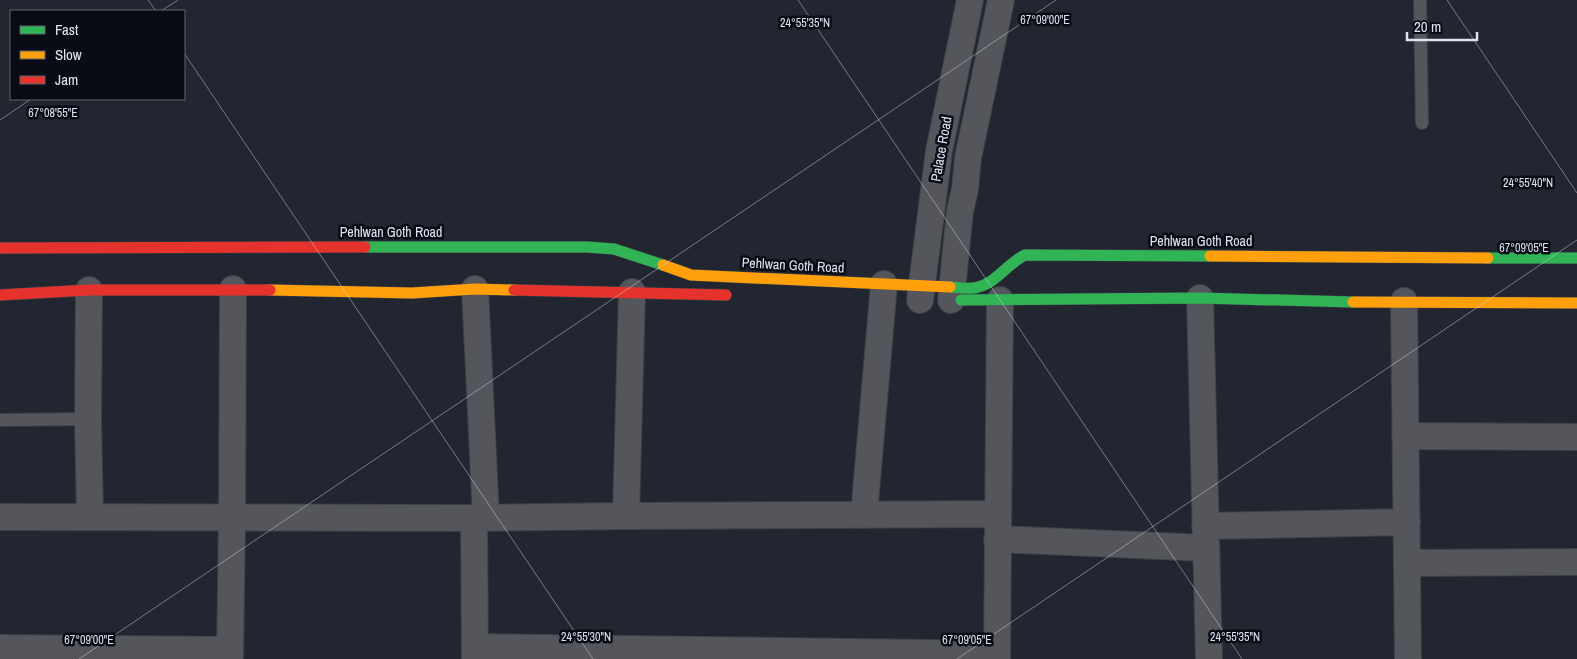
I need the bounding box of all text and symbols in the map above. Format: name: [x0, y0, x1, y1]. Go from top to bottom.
legend: [10, 10, 185, 100]
scale bar: [1407, 10, 1477, 42]
text: 67°09'00"E: [1020, 12, 1070, 28]
text: 24°55'35"N: [780, 15, 830, 31]
text: 20 m: [1414, 16, 1441, 37]
text: Fast: [55, 19, 79, 40]
text: Slow: [55, 44, 82, 65]
text: Jam: [55, 69, 78, 90]
text: 67°08'55"E: [28, 105, 78, 121]
street label: Palace Road: [926, 115, 956, 183]
text: 24°55'40"N: [1503, 175, 1553, 191]
street label: Pehlwan Goth Road: [340, 223, 442, 241]
street label: Pehlwan Goth Road: [1150, 232, 1252, 250]
text: 67°09'05"E: [1499, 240, 1549, 256]
street label: Pehlwan Goth Road: [741, 253, 845, 277]
text: 24°55'30"N: [561, 629, 611, 645]
text: 24°55'35"N: [1210, 629, 1260, 645]
text: 67°09'00"E: [64, 632, 114, 648]
text: 67°09'05"E: [942, 632, 992, 648]

